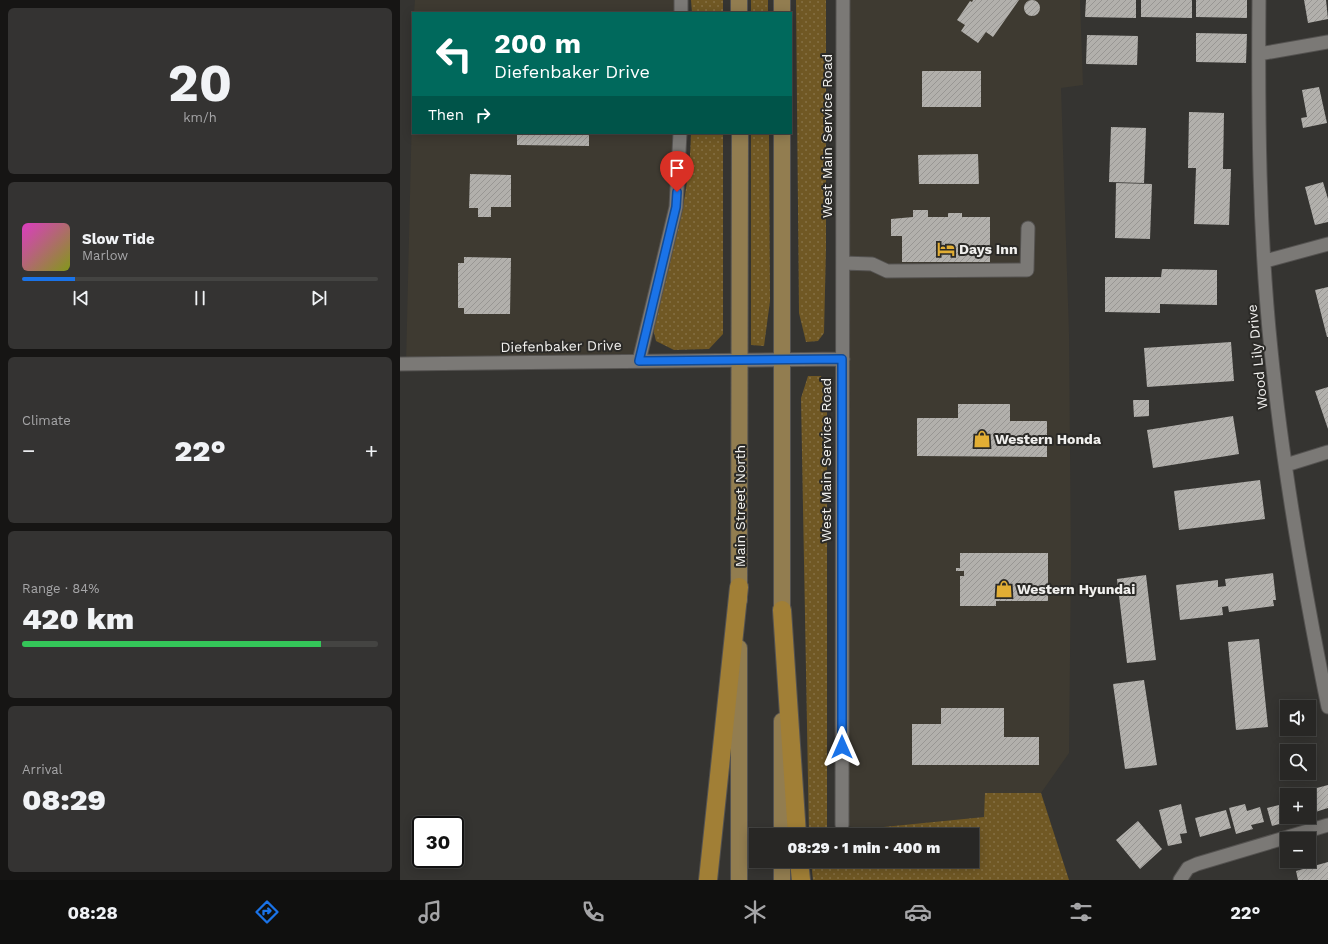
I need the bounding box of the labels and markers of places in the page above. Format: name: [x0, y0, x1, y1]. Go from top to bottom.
pin: [660, 151, 694, 192]
hotel icon: Days Inn: [936, 239, 956, 259]
place label: Days Inn: [959, 241, 1018, 257]
shop icon: Western Honda: [972, 429, 992, 449]
place label: Western Honda: [995, 431, 1102, 447]
shop icon: Western Hyundai: [994, 579, 1014, 599]
place label: Western Hyundai: [1017, 581, 1135, 597]

